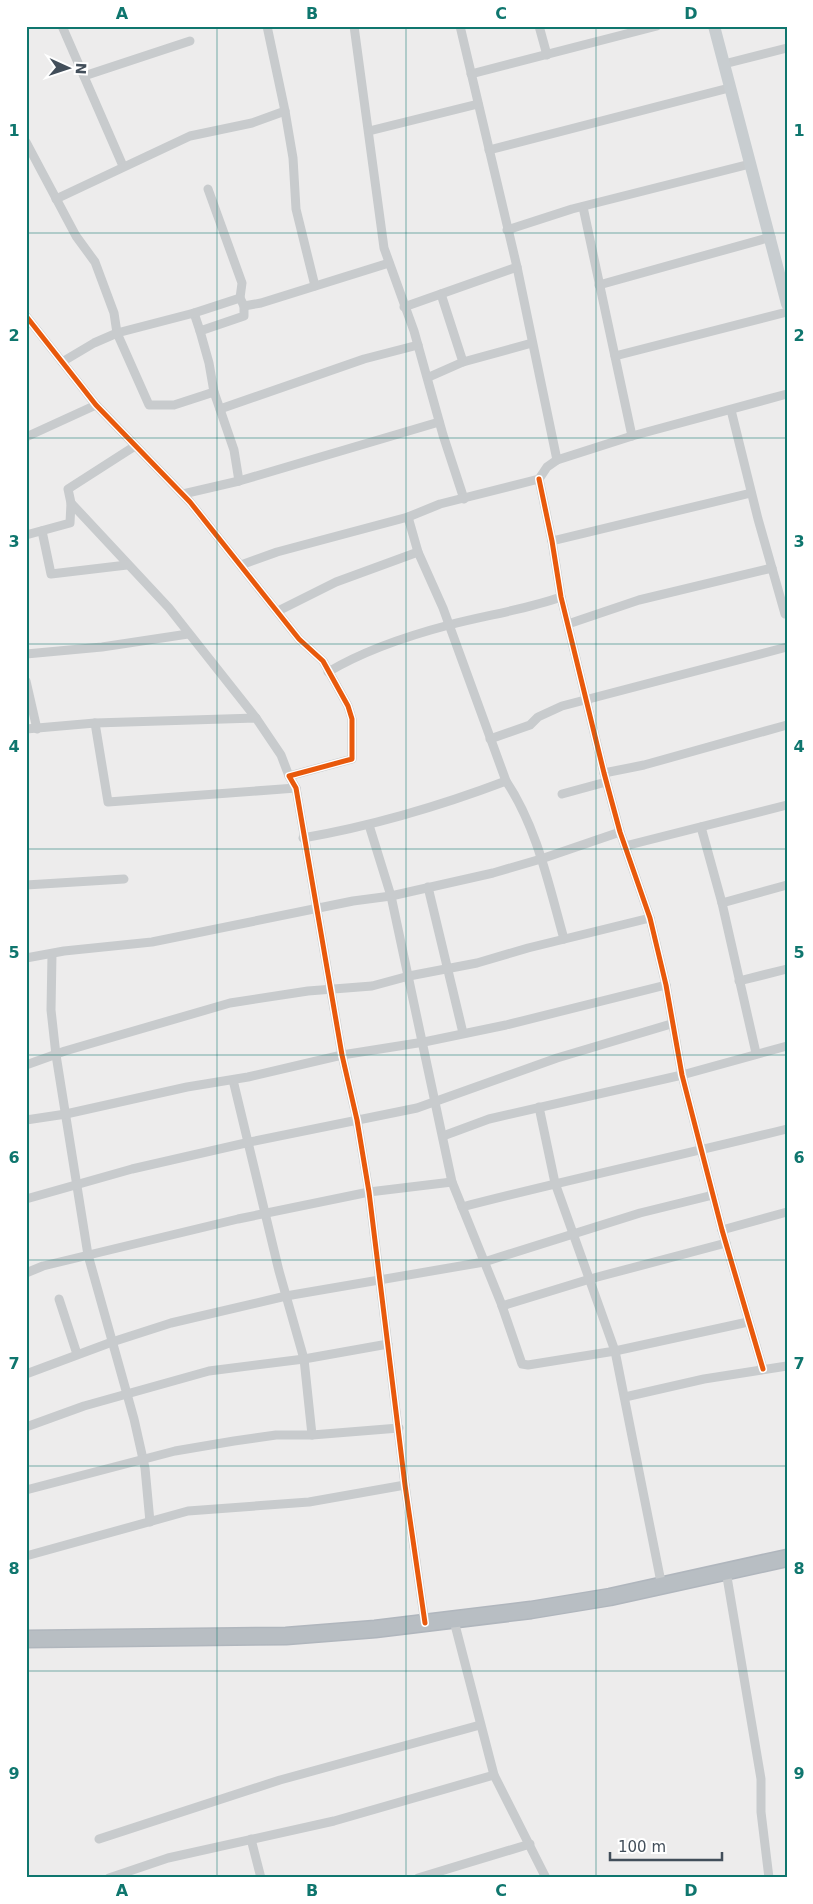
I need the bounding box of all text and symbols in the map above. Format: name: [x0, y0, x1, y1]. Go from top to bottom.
text: A: [116, 4, 129, 23]
text: B: [306, 4, 318, 23]
text: C: [495, 4, 507, 23]
text: D: [684, 4, 698, 23]
north arrow: [42, 42, 92, 92]
text: N: [73, 62, 89, 75]
text: 1: [8, 121, 20, 140]
text: 1: [793, 121, 805, 140]
text: 2: [8, 326, 20, 345]
text: 2: [793, 326, 805, 345]
text: 3: [8, 532, 20, 551]
text: 3: [793, 532, 805, 551]
text: 4: [8, 737, 20, 756]
text: 4: [793, 737, 805, 756]
text: 5: [8, 943, 20, 962]
text: 5: [793, 943, 805, 962]
text: 6: [8, 1148, 20, 1167]
text: 6: [793, 1148, 805, 1167]
text: 7: [8, 1354, 20, 1373]
text: 7: [793, 1354, 805, 1373]
text: 8: [8, 1559, 20, 1578]
text: 8: [793, 1559, 805, 1578]
text: 9: [8, 1764, 20, 1783]
text: 9: [793, 1764, 805, 1783]
scale bar: [610, 1829, 723, 1861]
text: 100 m: [618, 1838, 666, 1856]
text: A: [116, 1881, 129, 1900]
text: B: [306, 1881, 318, 1900]
text: C: [495, 1881, 507, 1900]
text: D: [684, 1881, 698, 1900]

